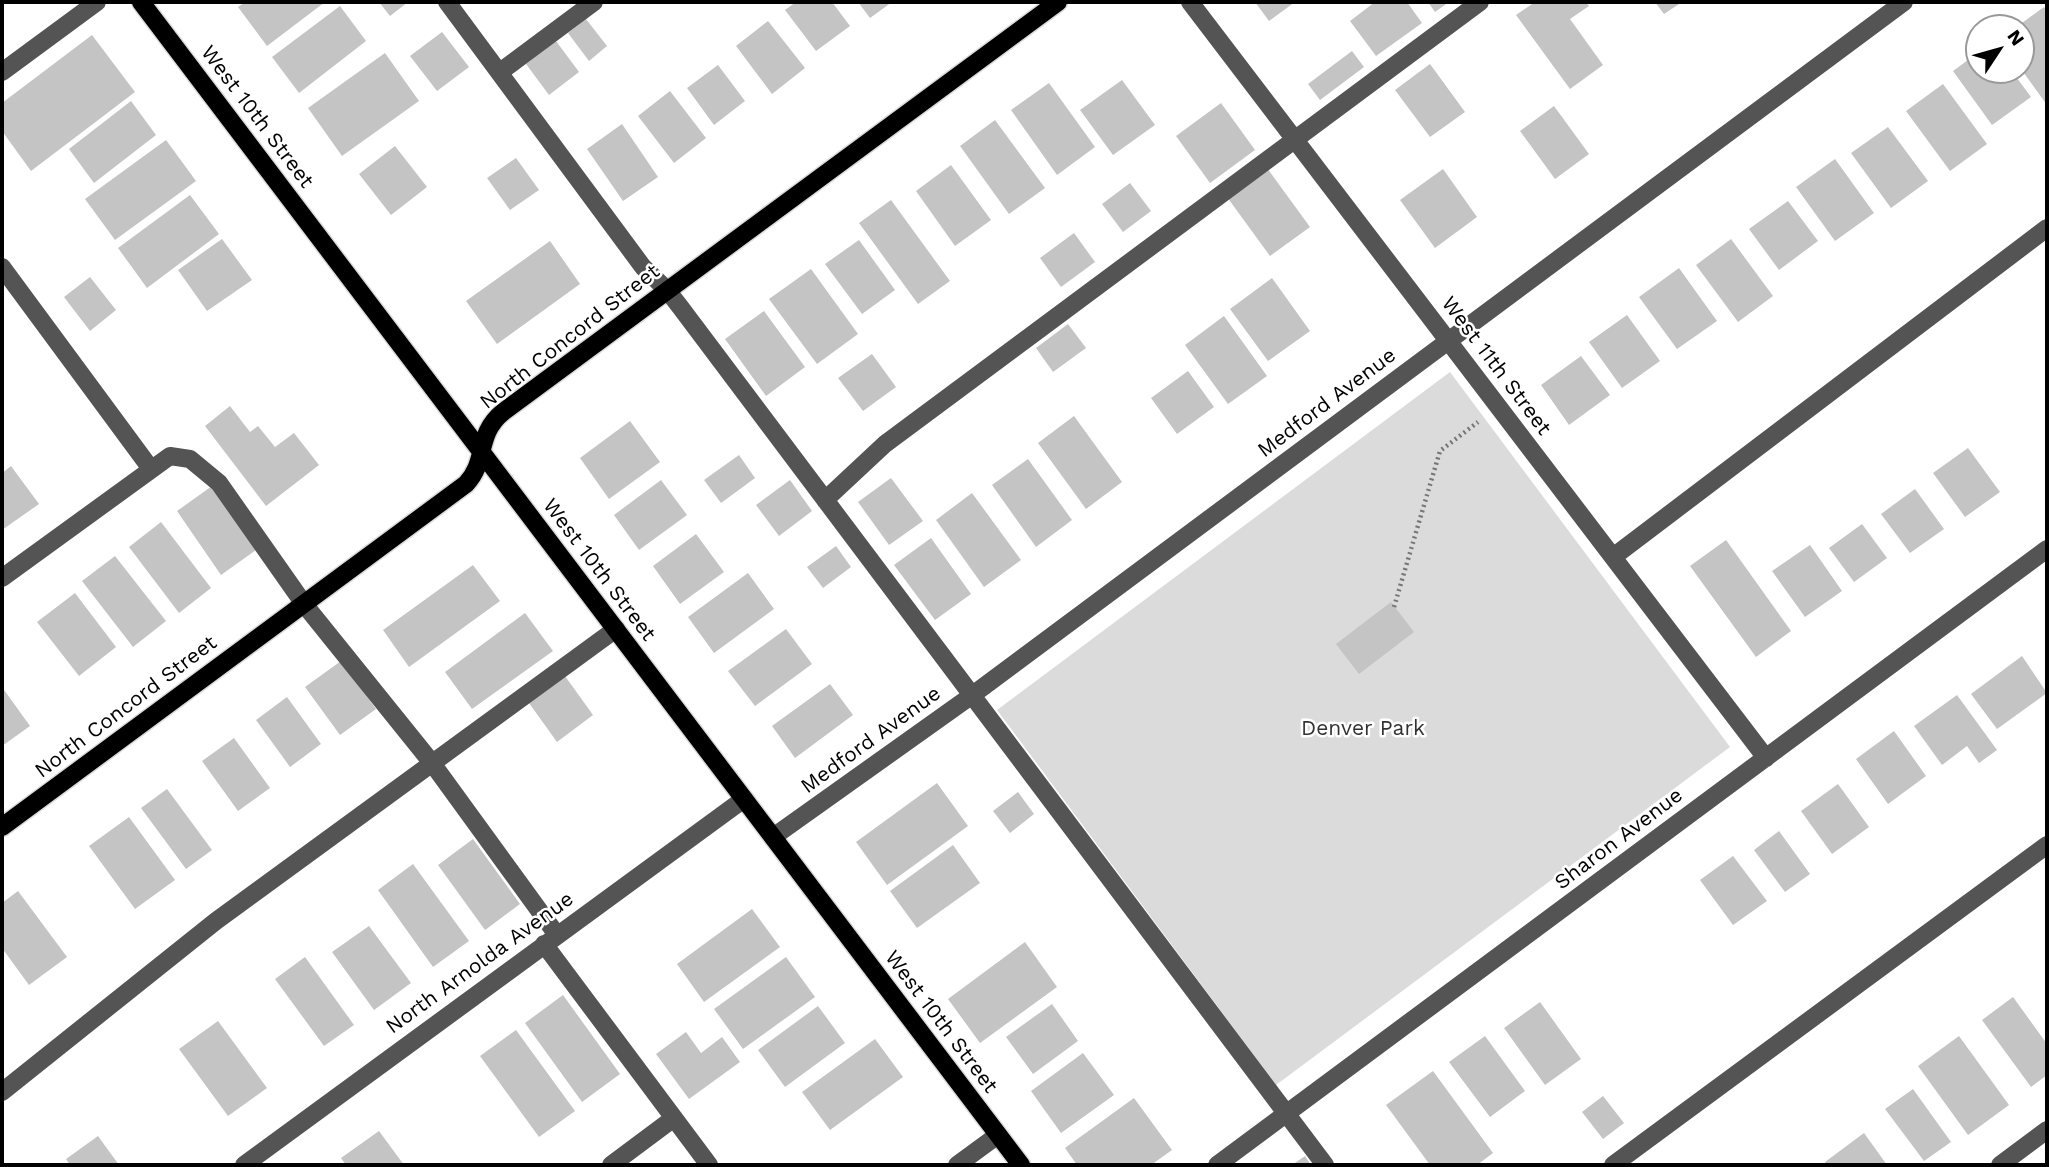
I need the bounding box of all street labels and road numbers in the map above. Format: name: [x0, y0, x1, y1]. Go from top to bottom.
street label: West 10th Street: [195, 41, 319, 193]
street label: North Concord Street: [475, 259, 665, 415]
street label: West 11th Street: [1436, 292, 1556, 440]
street label: Medford Avenue: [1253, 343, 1401, 463]
street label: West 10th Street: [537, 494, 661, 646]
street label: North Concord Street: [30, 630, 222, 784]
street label: Medford Avenue: [796, 681, 946, 799]
street label: Sharon Avenue: [1550, 783, 1688, 895]
street label: North Arnolda Avenue: [381, 886, 579, 1040]
street label: West 10th Street: [879, 946, 1003, 1098]

